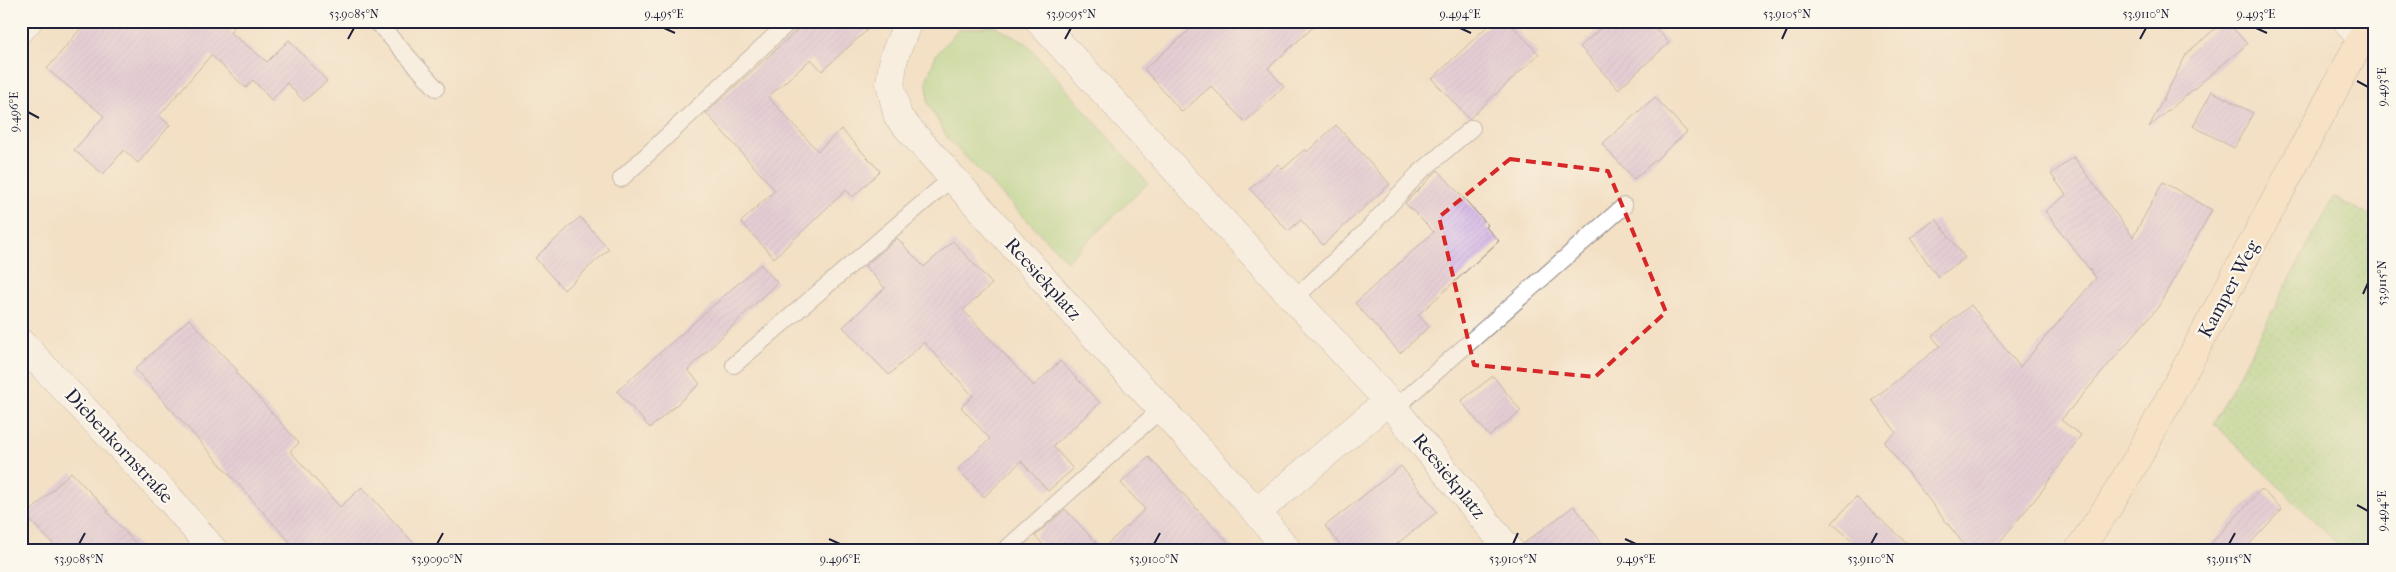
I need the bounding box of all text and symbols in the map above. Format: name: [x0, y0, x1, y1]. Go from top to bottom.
text: 53.9085°N: [329, 7, 379, 21]
text: 9.495°E: [644, 7, 684, 21]
text: 53.9095°N: [1046, 7, 1096, 21]
text: 9.494°E: [1440, 7, 1480, 21]
text: 53.9105°N: [1763, 7, 1811, 21]
text: 53.9110°N: [2122, 7, 2170, 21]
text: 9.493°E: [2237, 7, 2275, 21]
text: 9.493°E: [2375, 68, 2389, 106]
text: 9.496°E: [7, 92, 21, 132]
street label: Reesiekplatz: [1000, 233, 1086, 325]
street label: Kamper Weg: [2194, 236, 2264, 342]
text: 53.9115°N: [2375, 260, 2389, 306]
street label: Diebenkornstraße: [60, 384, 178, 508]
street label: Reesiekplatz: [1408, 429, 1490, 523]
text: 9.494°E: [2375, 491, 2389, 531]
text: 53.9085°N: [54, 552, 104, 566]
text: 53.9090°N: [411, 552, 463, 566]
text: 9.496°E: [820, 552, 860, 566]
text: 53.9100°N: [1129, 552, 1179, 566]
text: 53.9105°N: [1489, 552, 1537, 566]
text: 9.495°E: [1616, 552, 1656, 566]
text: 53.9110°N: [1847, 552, 1895, 566]
text: 53.9115°N: [2206, 552, 2252, 566]

